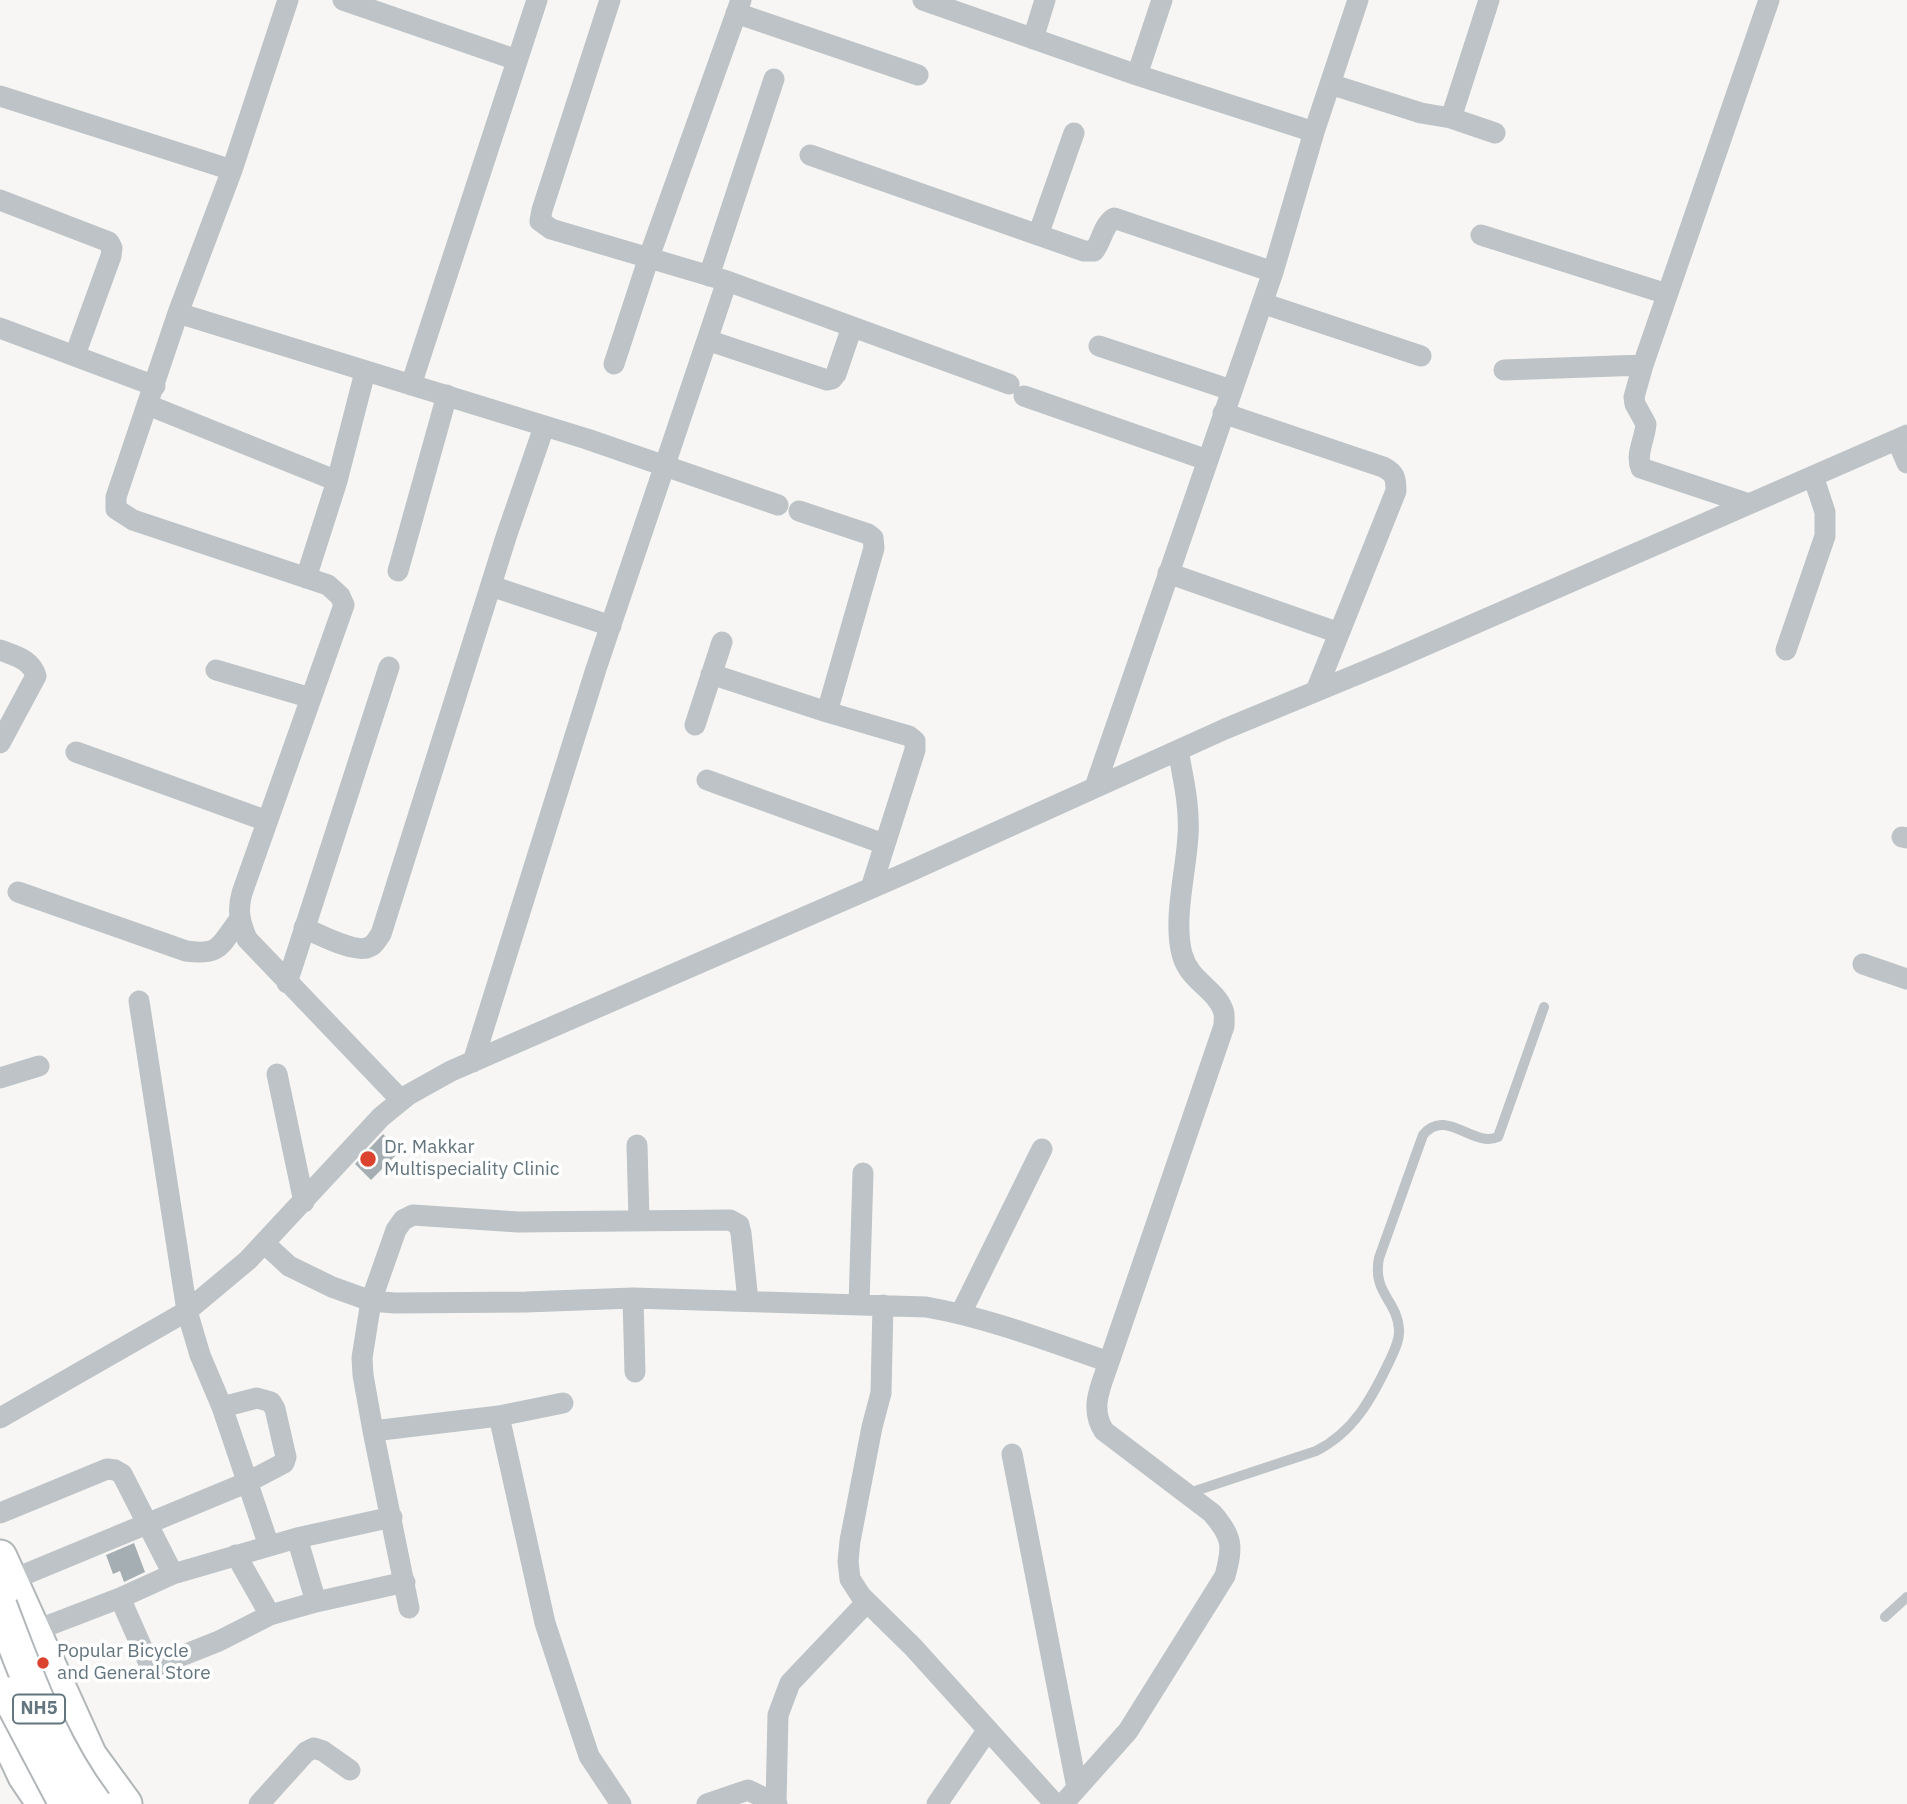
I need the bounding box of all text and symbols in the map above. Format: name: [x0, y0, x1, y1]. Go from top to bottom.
place label: Dr. Makkar Multispeciality Clinic: [384, 1137, 559, 1181]
marker: Dr. Makkar Multispeciality Clinic: [358, 1149, 378, 1169]
place label: Popular Bicycle and General Store: [57, 1641, 211, 1685]
marker: Popular Bicycle and General Store: [35, 1655, 51, 1671]
road number: NH5: [13, 1694, 65, 1724]

